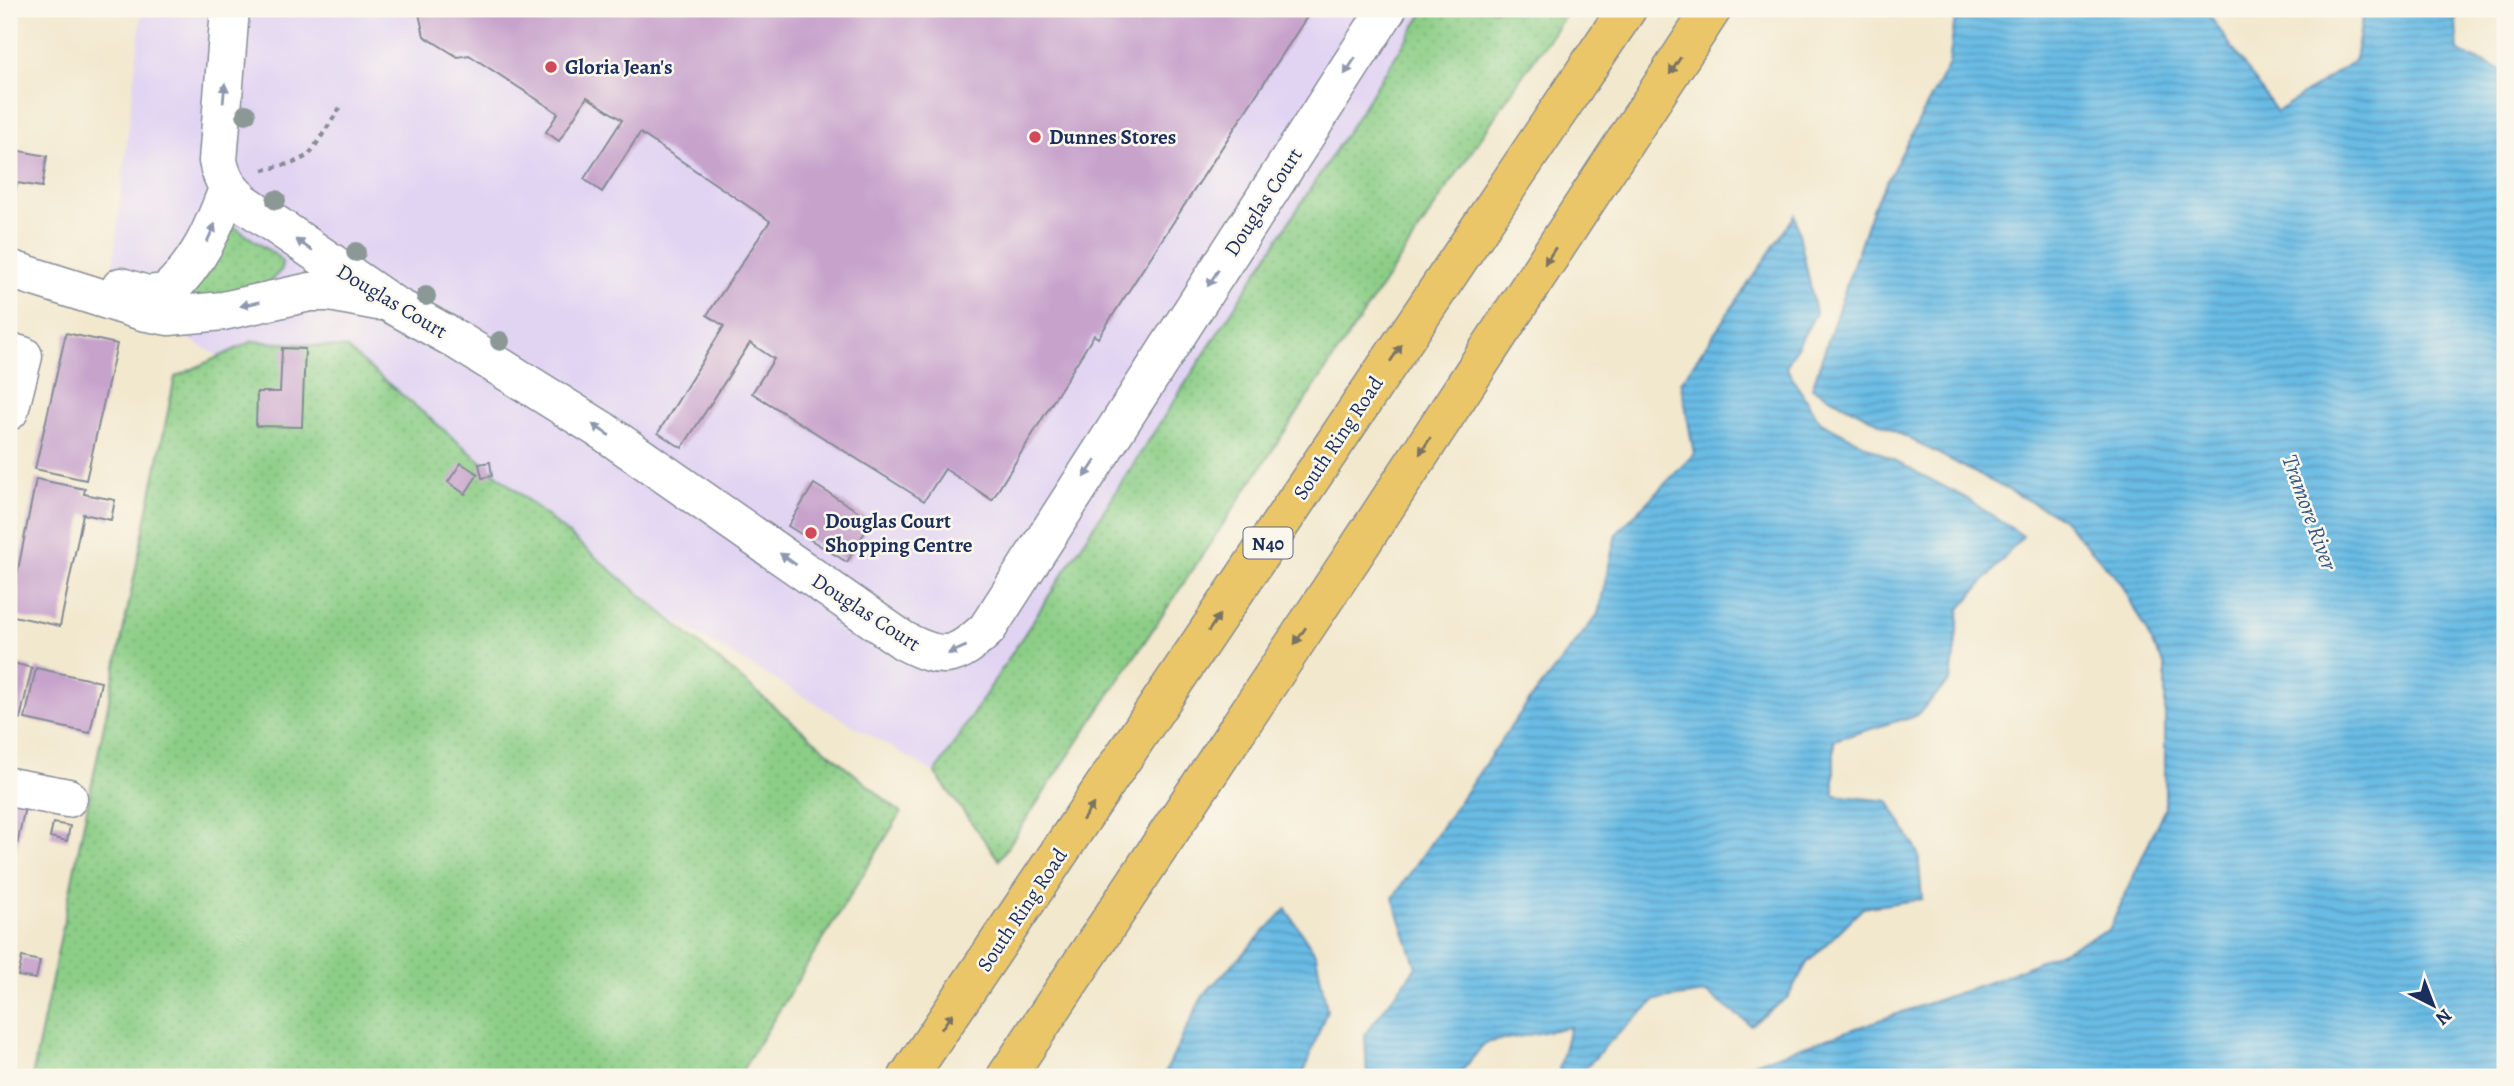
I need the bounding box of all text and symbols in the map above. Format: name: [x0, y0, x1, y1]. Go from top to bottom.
place label: Gloria Jean's: [565, 53, 672, 81]
one-way arrow: [1668, 56, 1681, 76]
one-way arrow: [1343, 57, 1357, 75]
marker: Gloria Jean's: [543, 59, 559, 75]
one-way arrow: [219, 81, 230, 103]
place label: Dunnes Stores: [1049, 123, 1176, 151]
marker: Dunnes Stores: [1027, 129, 1043, 145]
street label: Douglas Court: [1217, 142, 1309, 262]
one-way arrow: [205, 223, 217, 243]
one-way arrow: [295, 238, 313, 252]
one-way arrow: [1544, 247, 1557, 266]
street label: Douglas Court: [332, 257, 452, 345]
one-way arrow: [1207, 268, 1220, 288]
one-way arrow: [239, 299, 261, 310]
one-way arrow: [1389, 343, 1402, 363]
street label: South Ring Road: [1286, 370, 1390, 505]
one-way arrow: [591, 423, 611, 436]
one-way arrow: [1419, 437, 1432, 456]
water label: Tramore River: [2274, 450, 2345, 575]
one-way arrow: [1083, 460, 1097, 478]
place label: Douglas Court Shopping Centre: [825, 507, 973, 559]
marker: Douglas Court Shopping Centre: [803, 525, 819, 541]
road number: N40: [1244, 528, 1292, 558]
one-way arrow: [779, 553, 797, 567]
street label: Douglas Court: [806, 566, 926, 658]
one-way arrow: [1207, 614, 1221, 632]
one-way arrow: [1293, 626, 1306, 646]
one-way arrow: [946, 645, 967, 656]
one-way arrow: [1081, 802, 1094, 822]
street label: South Ring Road: [970, 842, 1074, 977]
north arrow: [2398, 970, 2468, 1040]
text: N: [2430, 1003, 2458, 1031]
one-way arrow: [940, 1012, 954, 1030]

